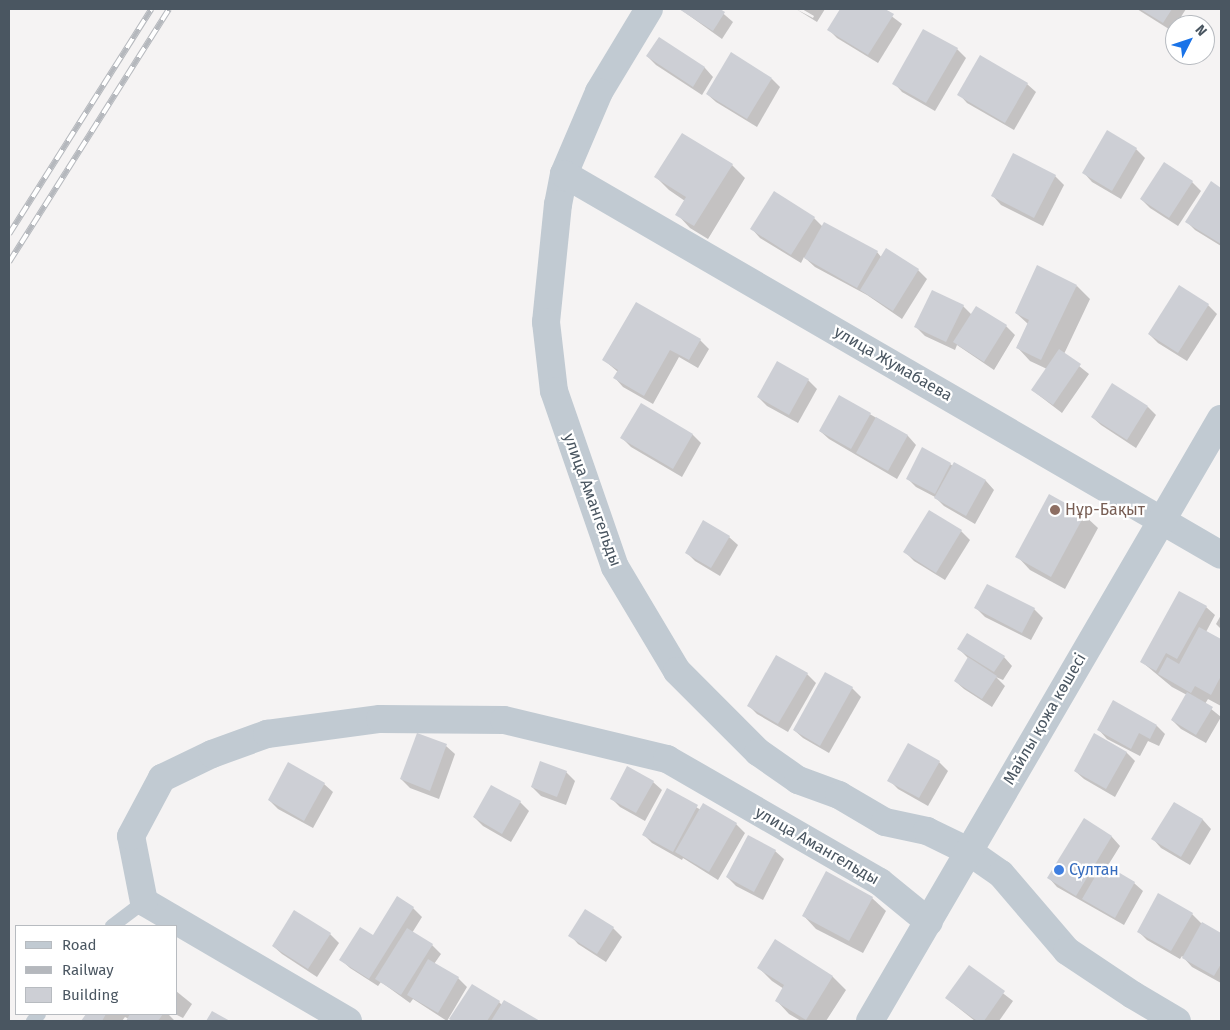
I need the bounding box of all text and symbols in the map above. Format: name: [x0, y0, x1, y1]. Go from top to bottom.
north arrow: [1165, 15, 1215, 65]
text: N: [1191, 21, 1210, 40]
street label: улица Жумабаева: [831, 322, 955, 406]
street label: улица Амангельды: [559, 431, 625, 569]
place label: Нұр-Бақыт: [1065, 500, 1145, 520]
marker: Нұр-Бақыт: [1049, 504, 1061, 516]
street label: Майлы қожа көшесі: [1000, 650, 1090, 788]
street label: улица Амангельды: [752, 803, 882, 889]
place label: Султан: [1069, 860, 1119, 880]
marker: Султан: [1053, 864, 1065, 876]
legend: [15, 925, 178, 1015]
text: Road: [62, 936, 97, 954]
text: Railway: [62, 961, 114, 979]
text: Building: [62, 986, 118, 1004]

